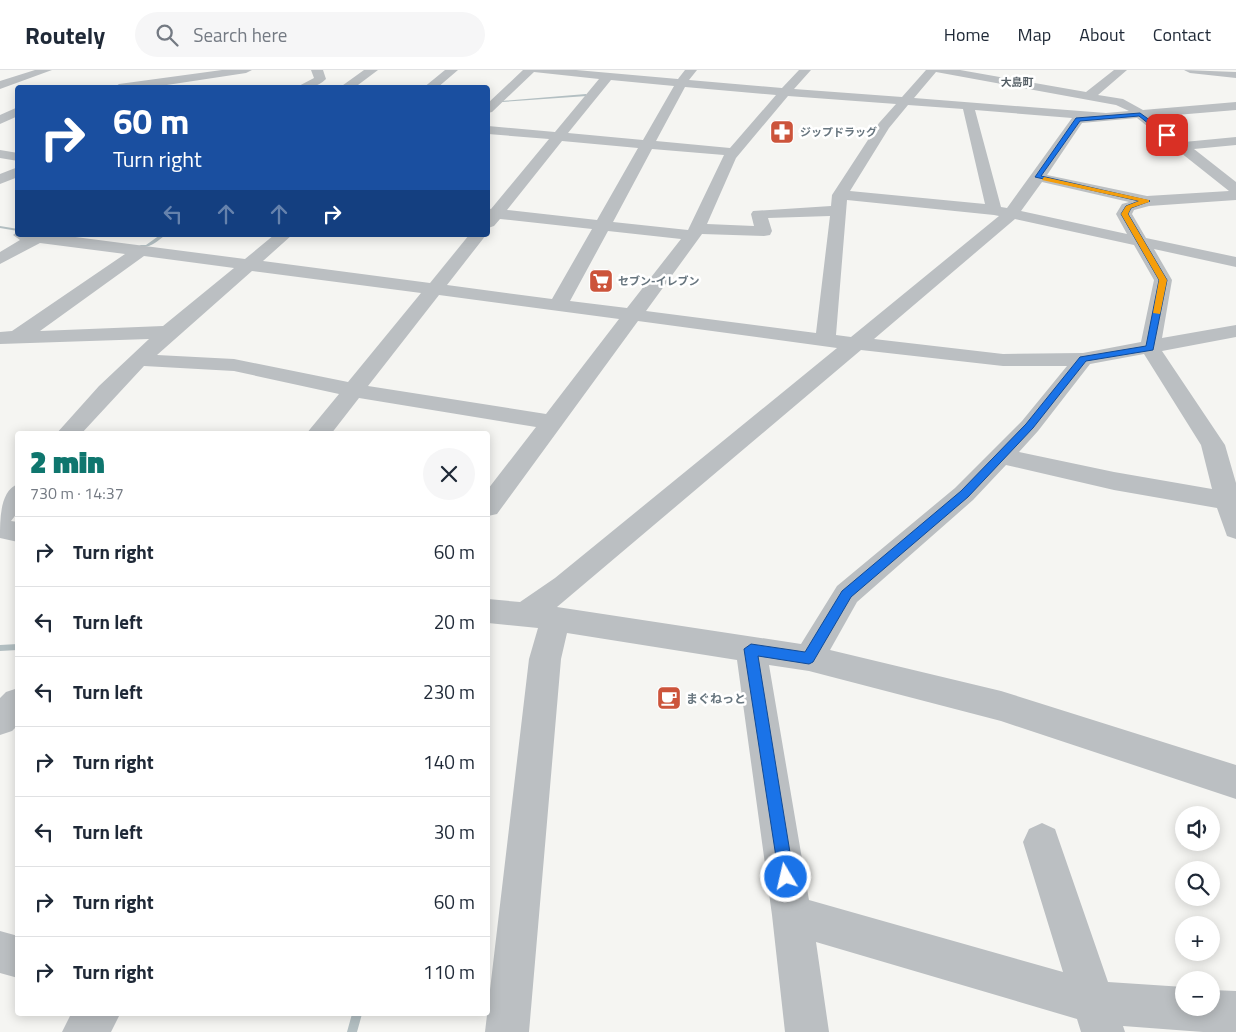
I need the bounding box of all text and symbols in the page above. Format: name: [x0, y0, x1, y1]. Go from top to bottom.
search box: [135, 12, 485, 57]
text: Routely: [25, 17, 105, 53]
text: Search here: [193, 20, 287, 49]
icon: search: [153, 21, 181, 49]
text: Home: [944, 21, 990, 48]
text: Map: [1018, 21, 1051, 48]
text: About: [1079, 21, 1125, 48]
text: Contact: [1153, 21, 1211, 48]
district label: 大島町: [1001, 74, 1034, 90]
text: 60 m: [113, 94, 189, 148]
icon: right: [30, 105, 95, 170]
pin: [1146, 114, 1188, 156]
pharmacy icon: ジップドラッグ: [769, 119, 795, 145]
icon: arrive: [1153, 121, 1181, 149]
place label: ジップドラッグ: [800, 124, 877, 140]
text: Turn right: [113, 142, 202, 176]
icon: left: [159, 200, 187, 228]
icon: ahead: [212, 200, 240, 228]
icon: ahead: [265, 200, 293, 228]
icon: right: [318, 200, 346, 228]
supermarket icon: セブン-イレブン: [588, 268, 614, 294]
place label: セブン-イレブン: [618, 273, 700, 289]
text: 2 min: [30, 439, 105, 485]
button: close: [423, 448, 475, 500]
text: 730 m · 14:37: [30, 481, 124, 505]
text: Turn right: [73, 537, 154, 566]
text: 60 m: [434, 537, 475, 566]
icon: right: [30, 538, 58, 566]
text: Turn left: [73, 607, 143, 636]
text: 20 m: [434, 607, 475, 636]
icon: left: [30, 608, 58, 636]
text: Turn left: [73, 677, 143, 706]
text: 230 m: [423, 677, 475, 706]
icon: left: [30, 678, 58, 706]
cafe icon: まぐねっと: [656, 685, 682, 711]
place label: まぐねっと: [686, 689, 746, 708]
text: Turn right: [73, 747, 154, 776]
text: 140 m: [423, 747, 475, 776]
icon: right: [30, 748, 58, 776]
map controls: [1175, 806, 1220, 1016]
button: sound: [1175, 806, 1220, 851]
text: Turn left: [73, 817, 143, 846]
text: 30 m: [434, 817, 475, 846]
icon: left: [30, 818, 58, 846]
position arrow: [759, 850, 811, 902]
button: search: [1175, 861, 1220, 906]
text: Turn right: [73, 887, 154, 916]
text: 60 m: [434, 887, 475, 916]
icon: right: [30, 888, 58, 916]
button: +: [1175, 916, 1220, 961]
text: Turn right: [73, 957, 154, 986]
text: 110 m: [423, 957, 475, 986]
icon: right: [30, 958, 58, 986]
button: −: [1175, 971, 1220, 1016]

